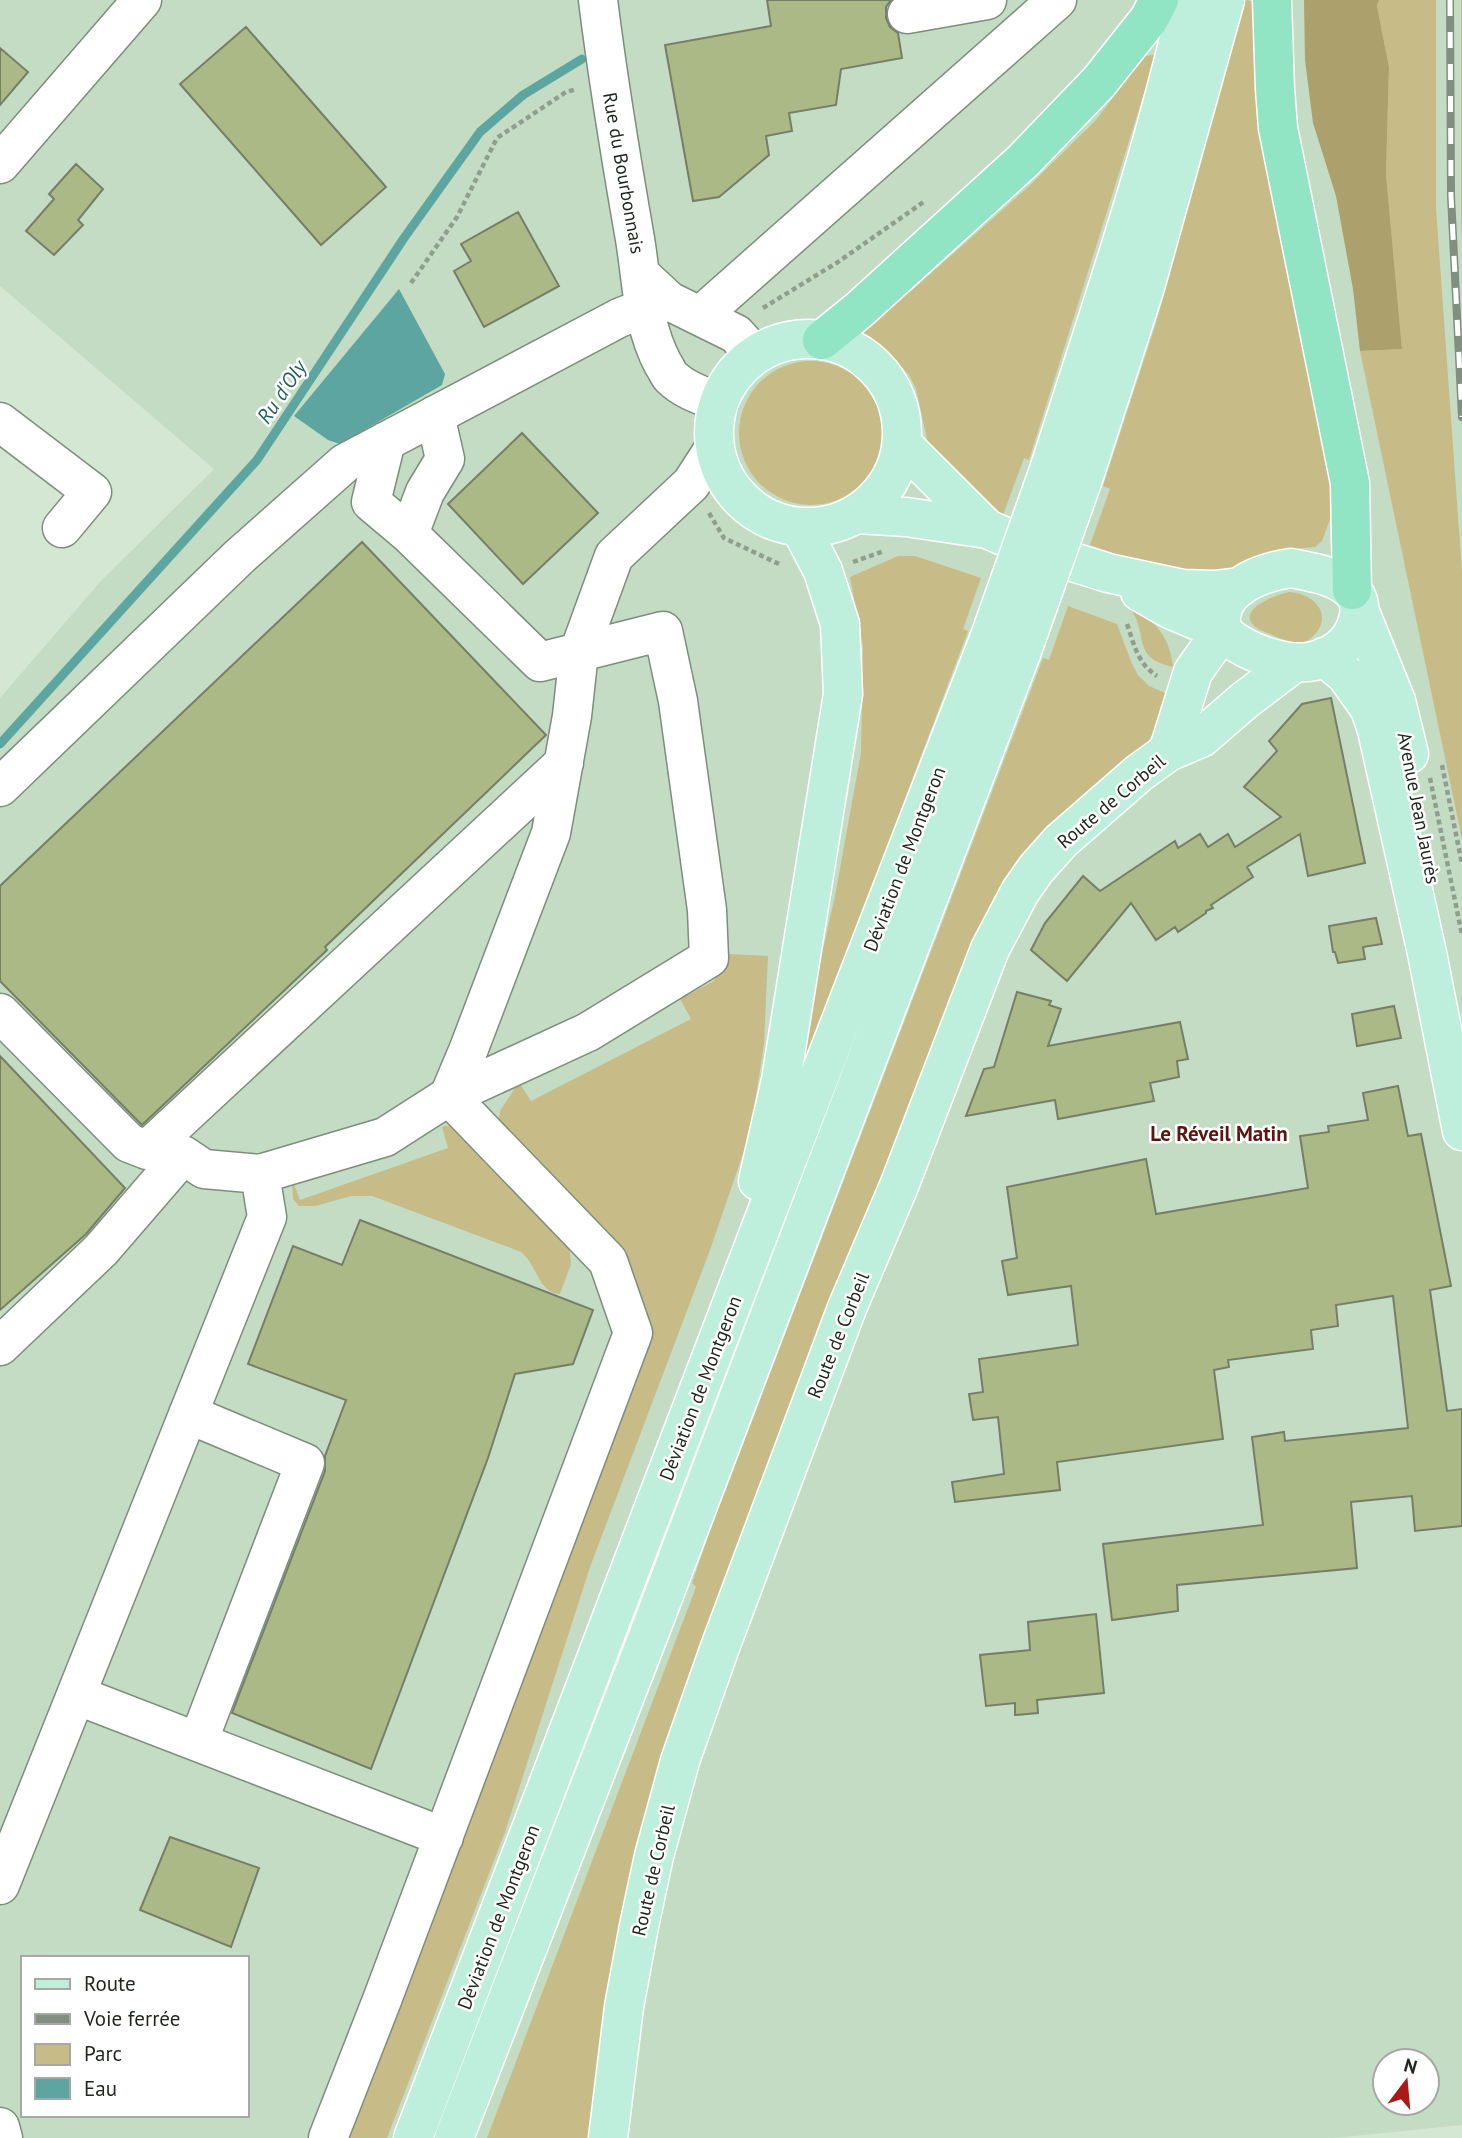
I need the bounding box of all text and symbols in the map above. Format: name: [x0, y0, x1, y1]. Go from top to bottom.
street label: Rue du Bourbonnais: [598, 90, 650, 256]
water label: Ru d'Oly: [251, 353, 313, 428]
street label: Avenue Jean Jaurès: [1393, 730, 1445, 886]
street label: Route de Corbeil: [1052, 748, 1170, 853]
street label: Déviation de Montgeron: [858, 763, 950, 955]
district label: Le Réveil Matin: [1150, 1120, 1288, 1147]
street label: Route de Corbeil: [802, 1268, 874, 1402]
street label: Déviation de Montgeron: [654, 1292, 746, 1484]
street label: Route de Corbeil: [626, 1802, 680, 1938]
street label: Déviation de Montgeron: [452, 1821, 544, 2013]
legend: [21, 1956, 248, 2117]
text: Route: [84, 1970, 136, 1997]
text: Voie ferrée: [83, 2005, 180, 2032]
text: Parc: [84, 2040, 122, 2067]
north arrow: [1371, 2047, 1441, 2117]
text: N: [1401, 2052, 1420, 2079]
text: Eau: [84, 2075, 117, 2102]

